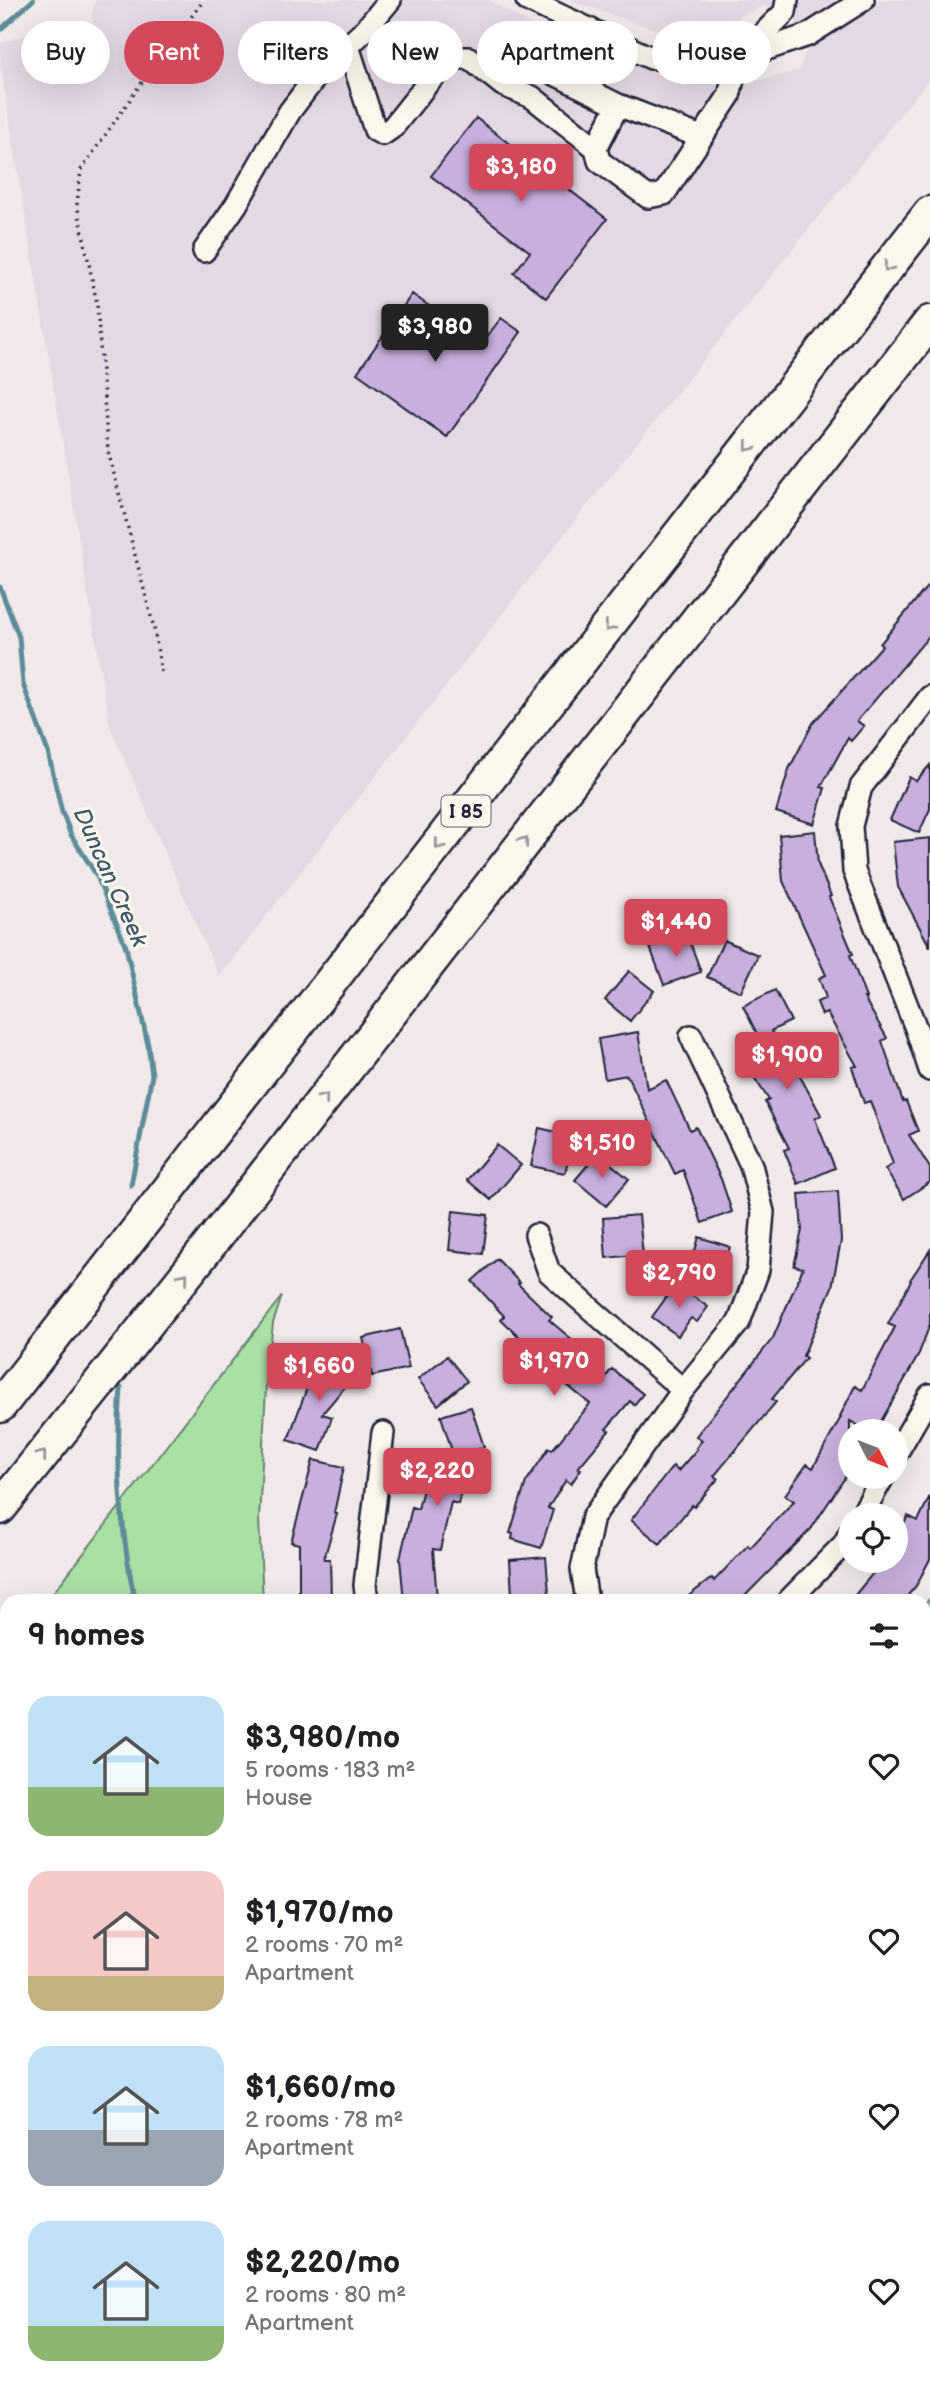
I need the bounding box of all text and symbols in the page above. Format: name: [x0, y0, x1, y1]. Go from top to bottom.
chip: Buy: [21, 21, 110, 84]
chip: Rent: [124, 21, 224, 84]
chip: Filters: [238, 21, 353, 84]
chip: New: [367, 21, 463, 84]
chip: Apartment: [477, 21, 638, 84]
chip: House: [652, 21, 771, 84]
pin: $3,180: [464, 144, 578, 204]
text: $3,180: [485, 153, 557, 181]
one-way arrow: [884, 260, 897, 272]
pin: $3,980: [378, 304, 492, 364]
text: $3,980: [397, 313, 473, 341]
one-way arrow: [744, 439, 757, 452]
one-way arrow: [605, 618, 617, 631]
road number: I 85: [442, 796, 490, 826]
water label: Duncan Creek: [67, 804, 153, 952]
one-way arrow: [516, 836, 529, 849]
one-way arrow: [435, 837, 448, 850]
pin: $1,440: [619, 900, 733, 959]
text: $1,440: [640, 908, 712, 936]
pin: $1,900: [730, 1032, 844, 1092]
text: $1,900: [751, 1041, 823, 1069]
one-way arrow: [316, 1093, 329, 1105]
pin: $1,510: [545, 1120, 659, 1180]
text: $1,510: [568, 1129, 636, 1157]
pin: $2,790: [622, 1250, 736, 1310]
text: $2,790: [642, 1259, 716, 1287]
one-way arrow: [176, 1272, 188, 1285]
pin: $1,970: [497, 1338, 611, 1398]
pin: $1,660: [262, 1344, 376, 1403]
text: $1,970: [519, 1347, 589, 1375]
text: $1,660: [283, 1352, 355, 1380]
north arrow: [838, 1419, 908, 1489]
map controls: [838, 1419, 908, 1573]
pin: $2,220: [380, 1448, 494, 1508]
one-way arrow: [34, 1450, 47, 1463]
text: $2,220: [399, 1457, 475, 1485]
button: locate: [838, 1503, 908, 1573]
icon: filters: [865, 1617, 903, 1655]
text: 9 homes: [28, 1618, 145, 1654]
text: $3,980/mo: [245, 1720, 400, 1756]
icon: home: [84, 1724, 168, 1808]
icon: heart: [865, 1747, 903, 1785]
text: 5 rooms · 183 m²: [245, 1756, 415, 1784]
text: House: [245, 1784, 312, 1812]
text: $1,970/mo: [245, 1895, 394, 1931]
icon: home: [84, 1899, 168, 1983]
icon: heart: [865, 1922, 903, 1960]
text: 2 rooms · 70 m²: [245, 1931, 404, 1959]
text: Apartment: [245, 1959, 354, 1987]
text: $1,660/mo: [245, 2070, 396, 2106]
icon: home: [84, 2074, 168, 2158]
icon: heart: [865, 2097, 903, 2135]
text: 2 rooms · 78 m²: [245, 2106, 403, 2134]
text: Apartment: [245, 2134, 354, 2162]
text: $2,220/mo: [245, 2245, 400, 2281]
icon: home: [84, 2249, 168, 2333]
icon: heart: [865, 2272, 903, 2310]
text: 2 rooms · 80 m²: [245, 2281, 406, 2309]
text: Apartment: [245, 2309, 354, 2337]

